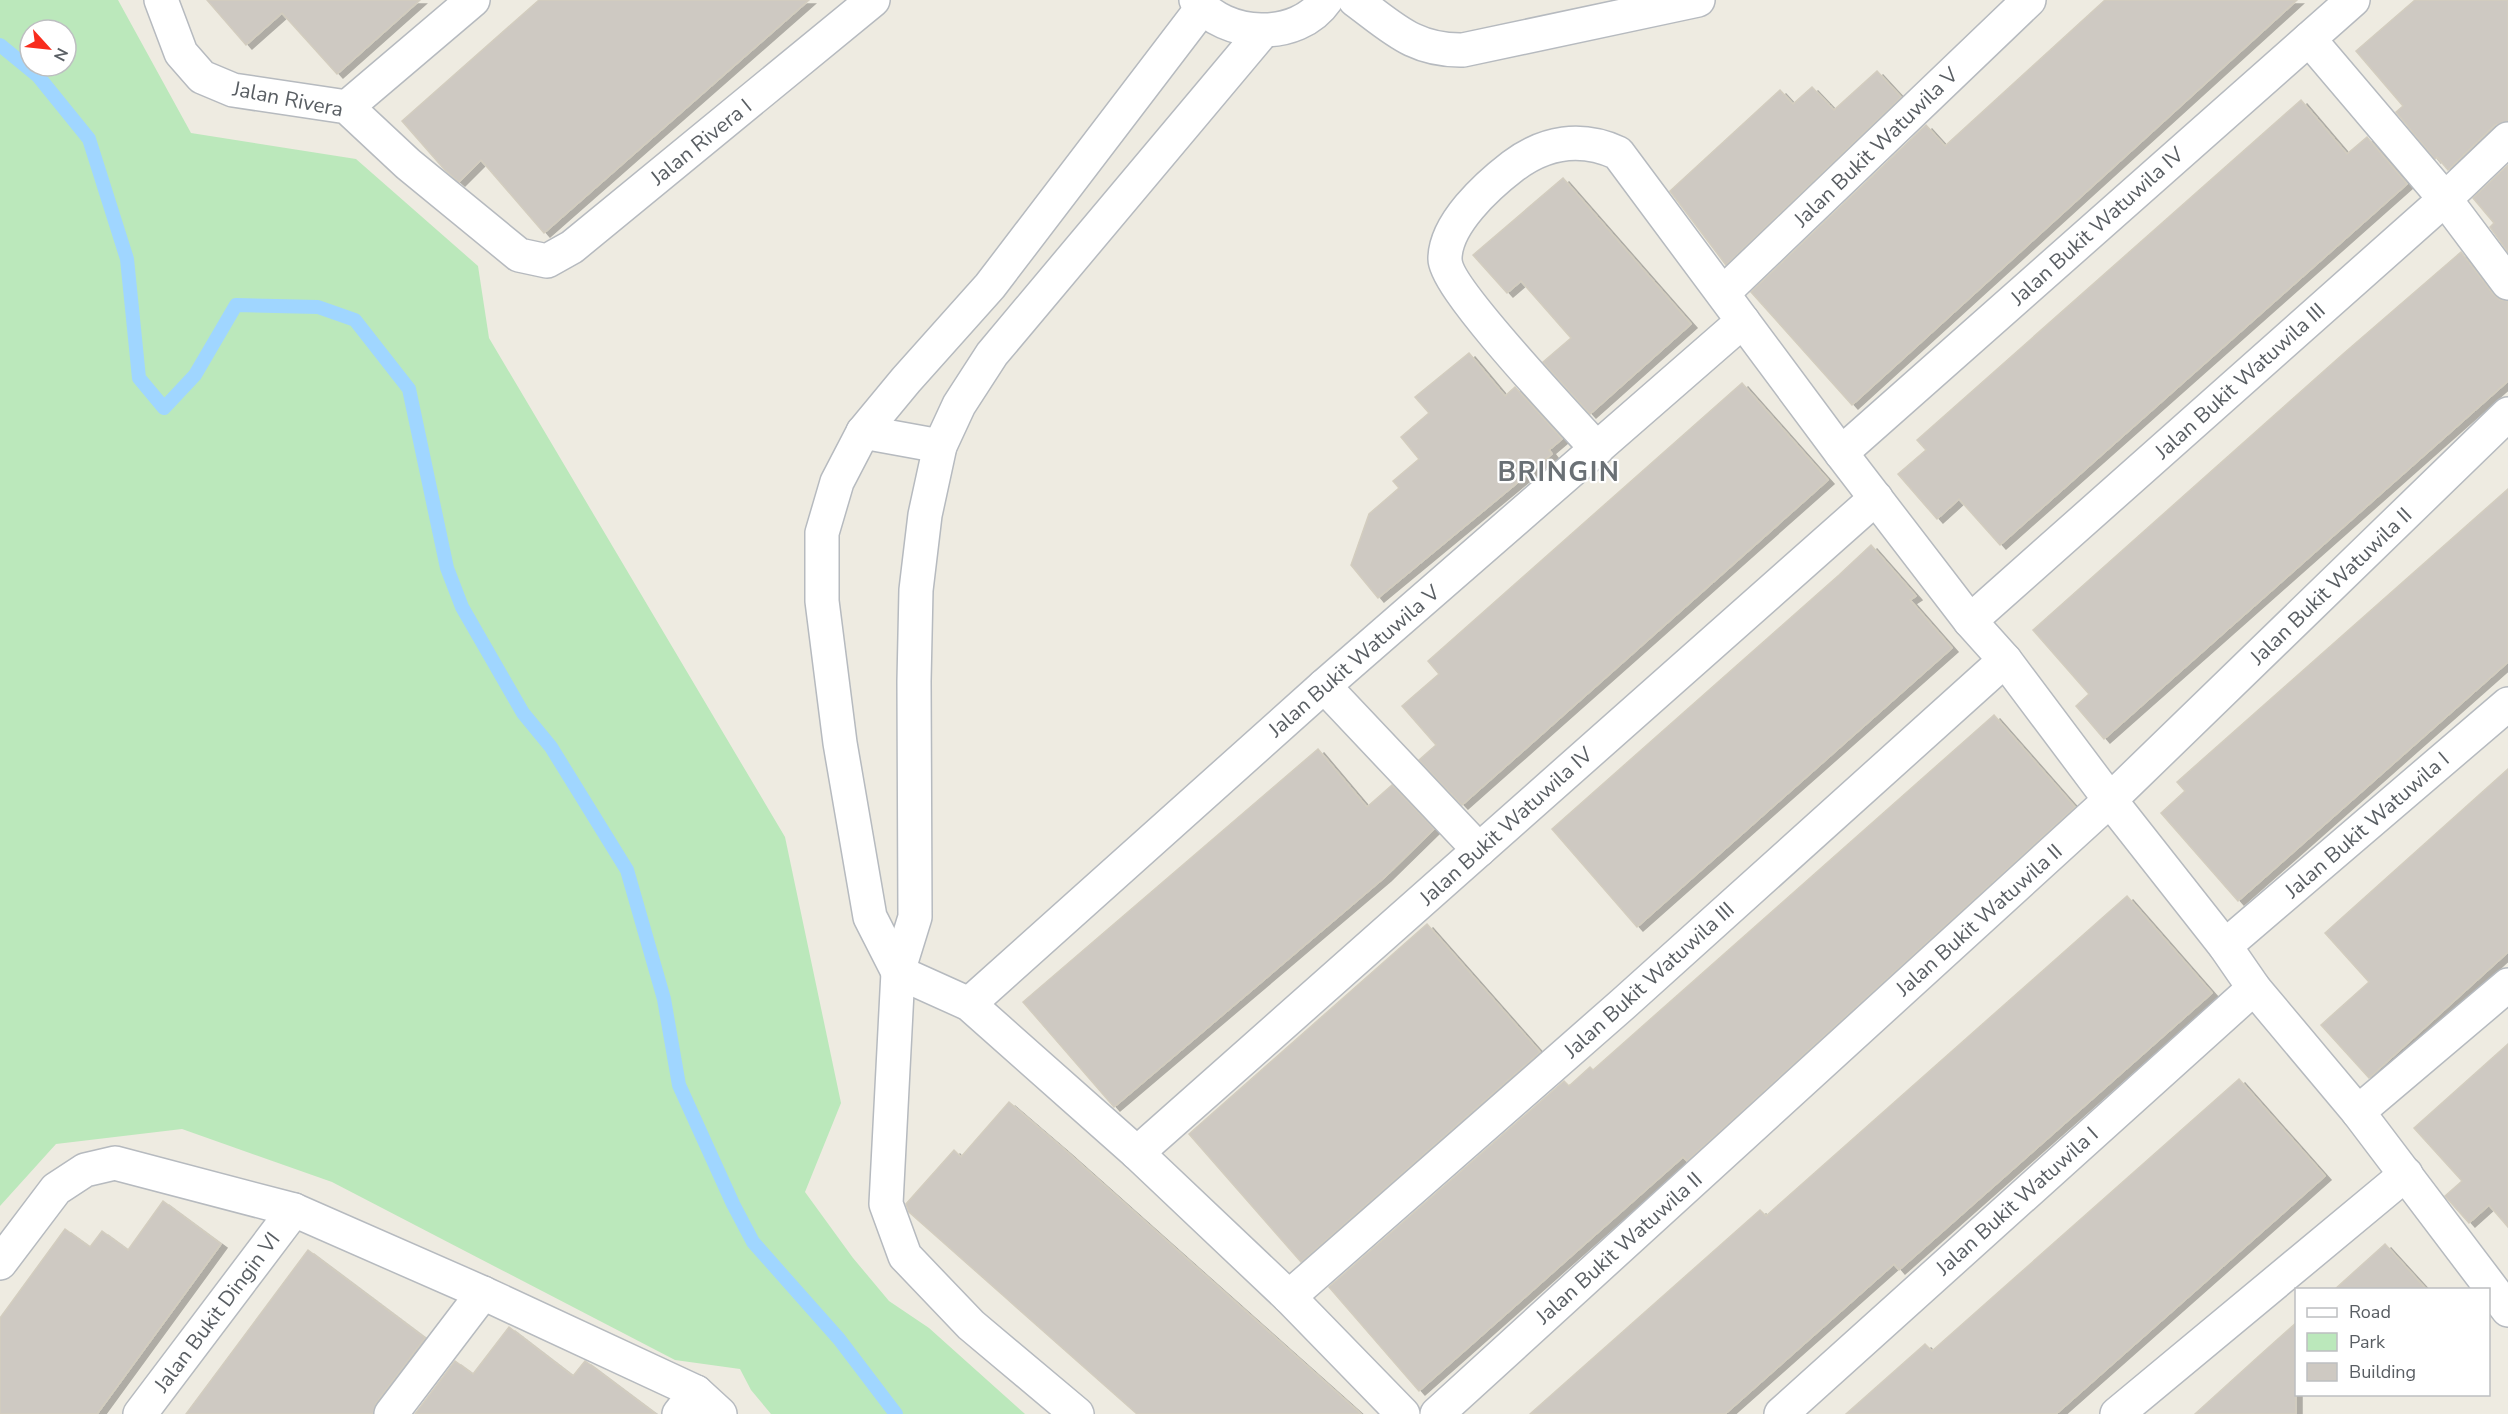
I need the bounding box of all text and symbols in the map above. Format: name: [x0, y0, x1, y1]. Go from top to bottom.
north arrow: [18, 18, 78, 78]
text: N: [48, 44, 73, 65]
street label: Jalan Bukit Watuwila V: [1787, 61, 1965, 234]
street label: Jalan Rivera: [229, 74, 346, 123]
street label: Jalan Rivera I: [644, 93, 757, 192]
street label: Jalan Bukit Watuwila IV: [2004, 140, 2190, 312]
street label: Jalan Bukit Watuwila III: [2148, 297, 2331, 466]
district label: BRINGIN: [1497, 454, 1621, 491]
street label: Jalan Bukit Watuwila II: [2243, 501, 2418, 671]
street label: Jalan Bukit Watuwila V: [1262, 578, 1446, 744]
street label: Jalan Bukit Watuwila IV: [1413, 740, 1599, 912]
street label: Jalan Bukit Watuwila I: [2278, 746, 2455, 905]
street label: Jalan Bukit Watuwila II: [1889, 838, 2068, 1003]
street label: Jalan Bukit Watuwila III: [1557, 896, 1740, 1065]
street label: Jalan Bukit Watuwila I: [1929, 1120, 2104, 1282]
street label: Jalan Bukit Watuwila II: [1529, 1166, 1708, 1331]
street label: Jalan Bukit Dingin VI: [147, 1226, 286, 1398]
legend: [2295, 1288, 2490, 1396]
text: Road: [2349, 1300, 2391, 1324]
text: Park: [2349, 1330, 2386, 1354]
text: Building: [2349, 1360, 2416, 1384]

